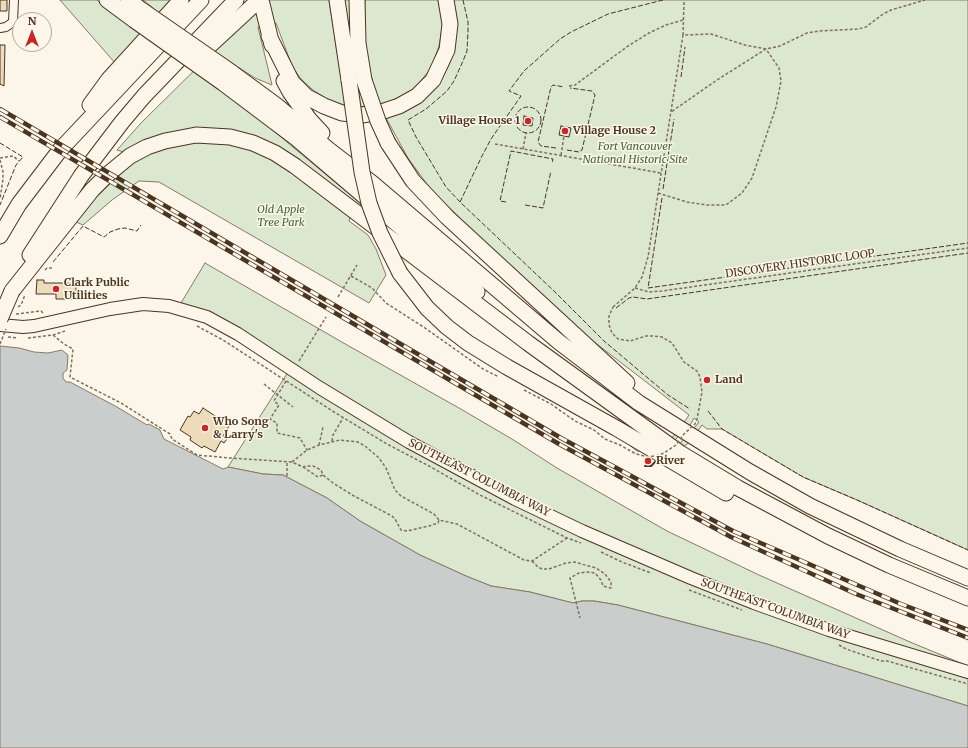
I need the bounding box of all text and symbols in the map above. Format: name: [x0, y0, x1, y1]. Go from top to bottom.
north arrow: [12, 12, 52, 52]
text: N: [28, 14, 36, 28]
place label: Village House 1: [438, 114, 520, 128]
marker: Village House 1: [523, 116, 533, 126]
place label: Village House 2: [573, 124, 656, 138]
marker: Village House 2: [560, 126, 570, 136]
park label: Fort Vancouver National Historic Site: [582, 140, 688, 166]
park label: Old Apple Tree Park: [257, 203, 305, 229]
street label: DISCOVERY HISTORIC LOOP: [724, 247, 876, 281]
place label: Clark Public Utilities: [64, 276, 129, 302]
marker: Clark Public Utilities: [51, 284, 61, 294]
place label: Land: [715, 373, 743, 387]
marker: Land: [702, 375, 712, 385]
place label: Who Song & Larry's: [213, 415, 269, 441]
marker: Who Song & Larry's: [200, 423, 210, 433]
street label: SOUTHEAST COLUMBIA WAY: [406, 436, 552, 520]
place label: River: [656, 454, 685, 468]
marker: River: [643, 456, 653, 466]
street label: SOUTHEAST COLUMBIA WAY: [699, 576, 851, 642]

